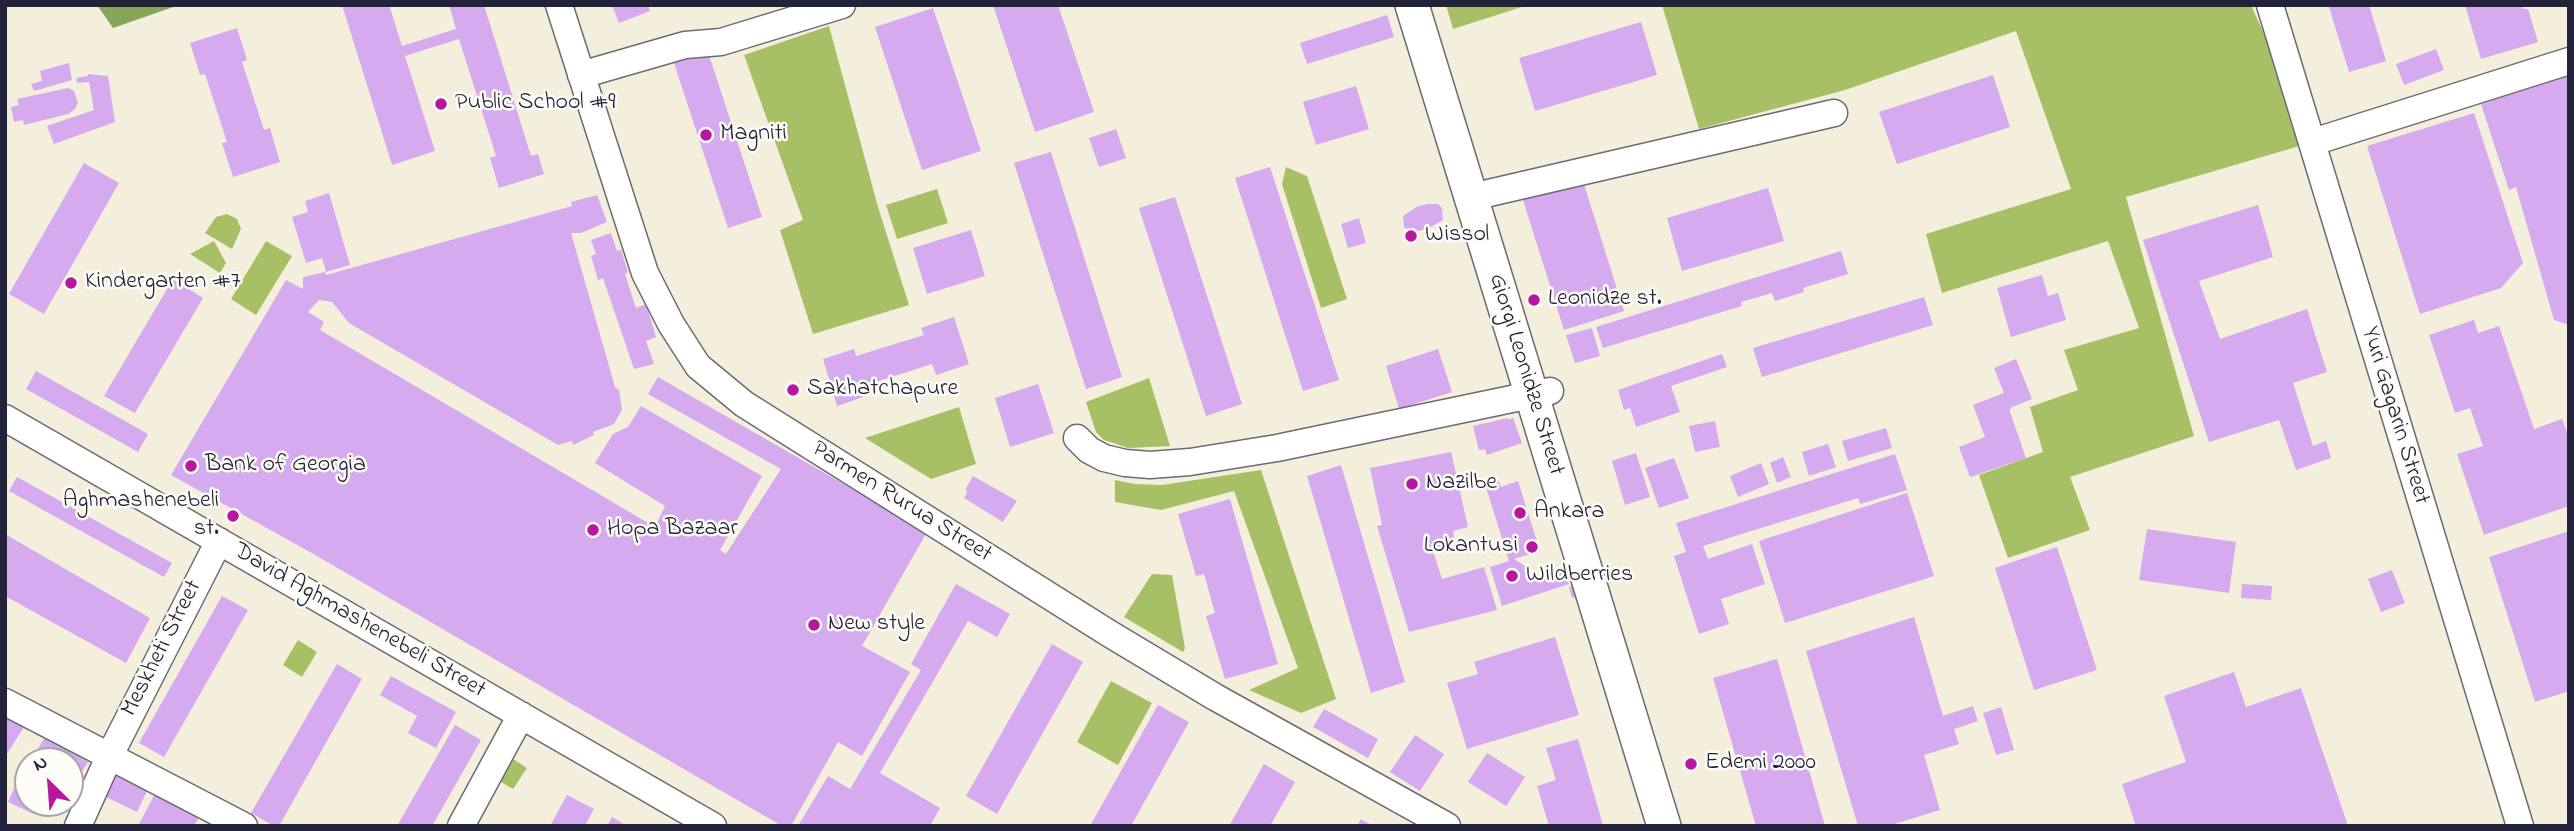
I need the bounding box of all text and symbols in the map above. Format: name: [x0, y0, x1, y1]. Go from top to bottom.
place label: Public School #9: [455, 90, 615, 118]
marker: Public School #9: [433, 96, 449, 112]
place label: Magniti: [720, 121, 787, 149]
marker: Magniti: [698, 127, 714, 143]
place label: Wissol: [1425, 222, 1489, 250]
marker: Wissol: [1403, 228, 1419, 244]
place label: Kindergarten #7: [85, 269, 241, 297]
street label: Giorgi Leonidze Street: [1481, 271, 1569, 479]
marker: Kindergarten #7: [63, 275, 79, 291]
place label: Leonidze st.: [1548, 286, 1662, 314]
marker: Leonidze st.: [1526, 292, 1542, 308]
street label: Yuri Gagarin Street: [2353, 324, 2435, 508]
place label: Sakhatchapure: [807, 376, 958, 404]
marker: Sakhatchapure: [785, 382, 801, 398]
street label: Parmen Rurua Street: [805, 436, 997, 570]
place label: Bank of Georgia: [205, 452, 366, 480]
marker: Bank of Georgia: [183, 458, 199, 474]
place label: Nazilbe: [1426, 470, 1497, 498]
marker: Nazilbe: [1404, 476, 1420, 492]
place label: Aghmashenebeli st.: [63, 488, 219, 544]
place label: Ankara: [1534, 499, 1604, 527]
marker: Ankara: [1512, 505, 1528, 521]
marker: Aghmashenebeli st.: [225, 508, 241, 524]
place label: Hopa Bazaar: [607, 516, 738, 544]
marker: Hopa Bazaar: [585, 522, 601, 538]
place label: Lokantusi: [1424, 533, 1518, 561]
street label: David Aghmashenebeli Street: [228, 538, 490, 706]
marker: Lokantusi: [1524, 539, 1540, 555]
place label: Wildberries: [1526, 562, 1633, 590]
marker: Wildberries: [1504, 568, 1520, 584]
street label: Meskheti Street: [116, 576, 210, 722]
place label: New style: [828, 611, 925, 639]
marker: New style: [806, 617, 822, 633]
north arrow: [14, 747, 84, 817]
text: N: [29, 749, 52, 779]
place label: Edemi 2000: [1705, 750, 1816, 778]
marker: Edemi 2000: [1683, 756, 1699, 772]

